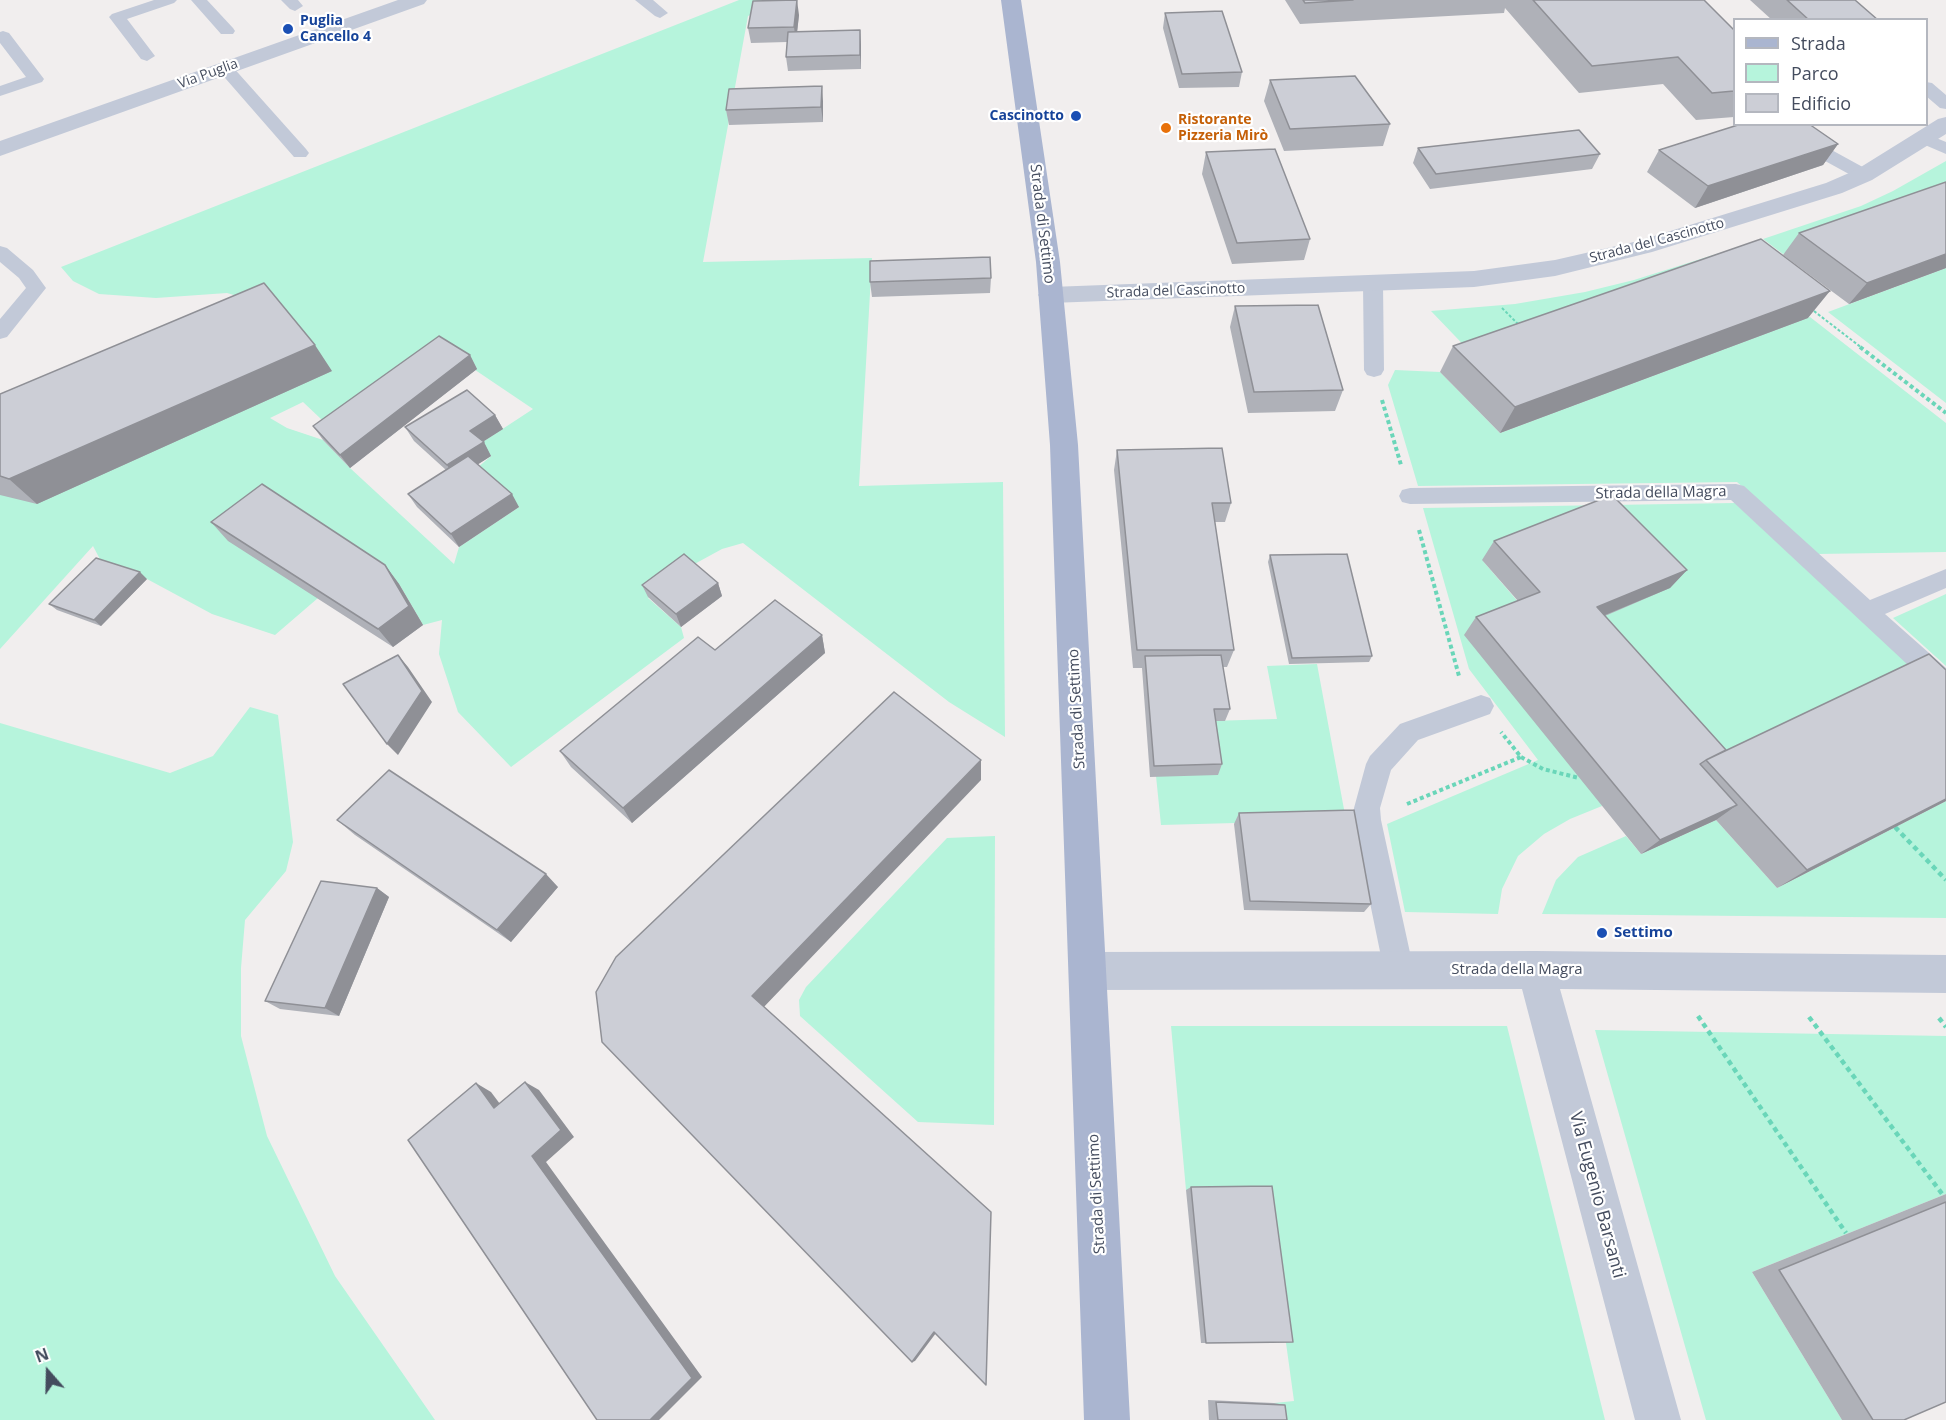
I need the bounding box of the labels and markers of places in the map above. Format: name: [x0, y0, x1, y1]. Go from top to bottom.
place label: Puglia Cancello 4: [300, 13, 371, 46]
marker: Puglia Cancello 4: [281, 22, 295, 36]
place label: Cascinotto: [990, 108, 1064, 124]
marker: Cascinotto: [1069, 109, 1083, 123]
place label: Ristorante Pizzeria Mirò: [1178, 112, 1268, 144]
marker: Ristorante Pizzeria Mirò: [1159, 121, 1173, 135]
place label: Settimo: [1614, 924, 1673, 942]
marker: Settimo: [1595, 926, 1609, 940]

